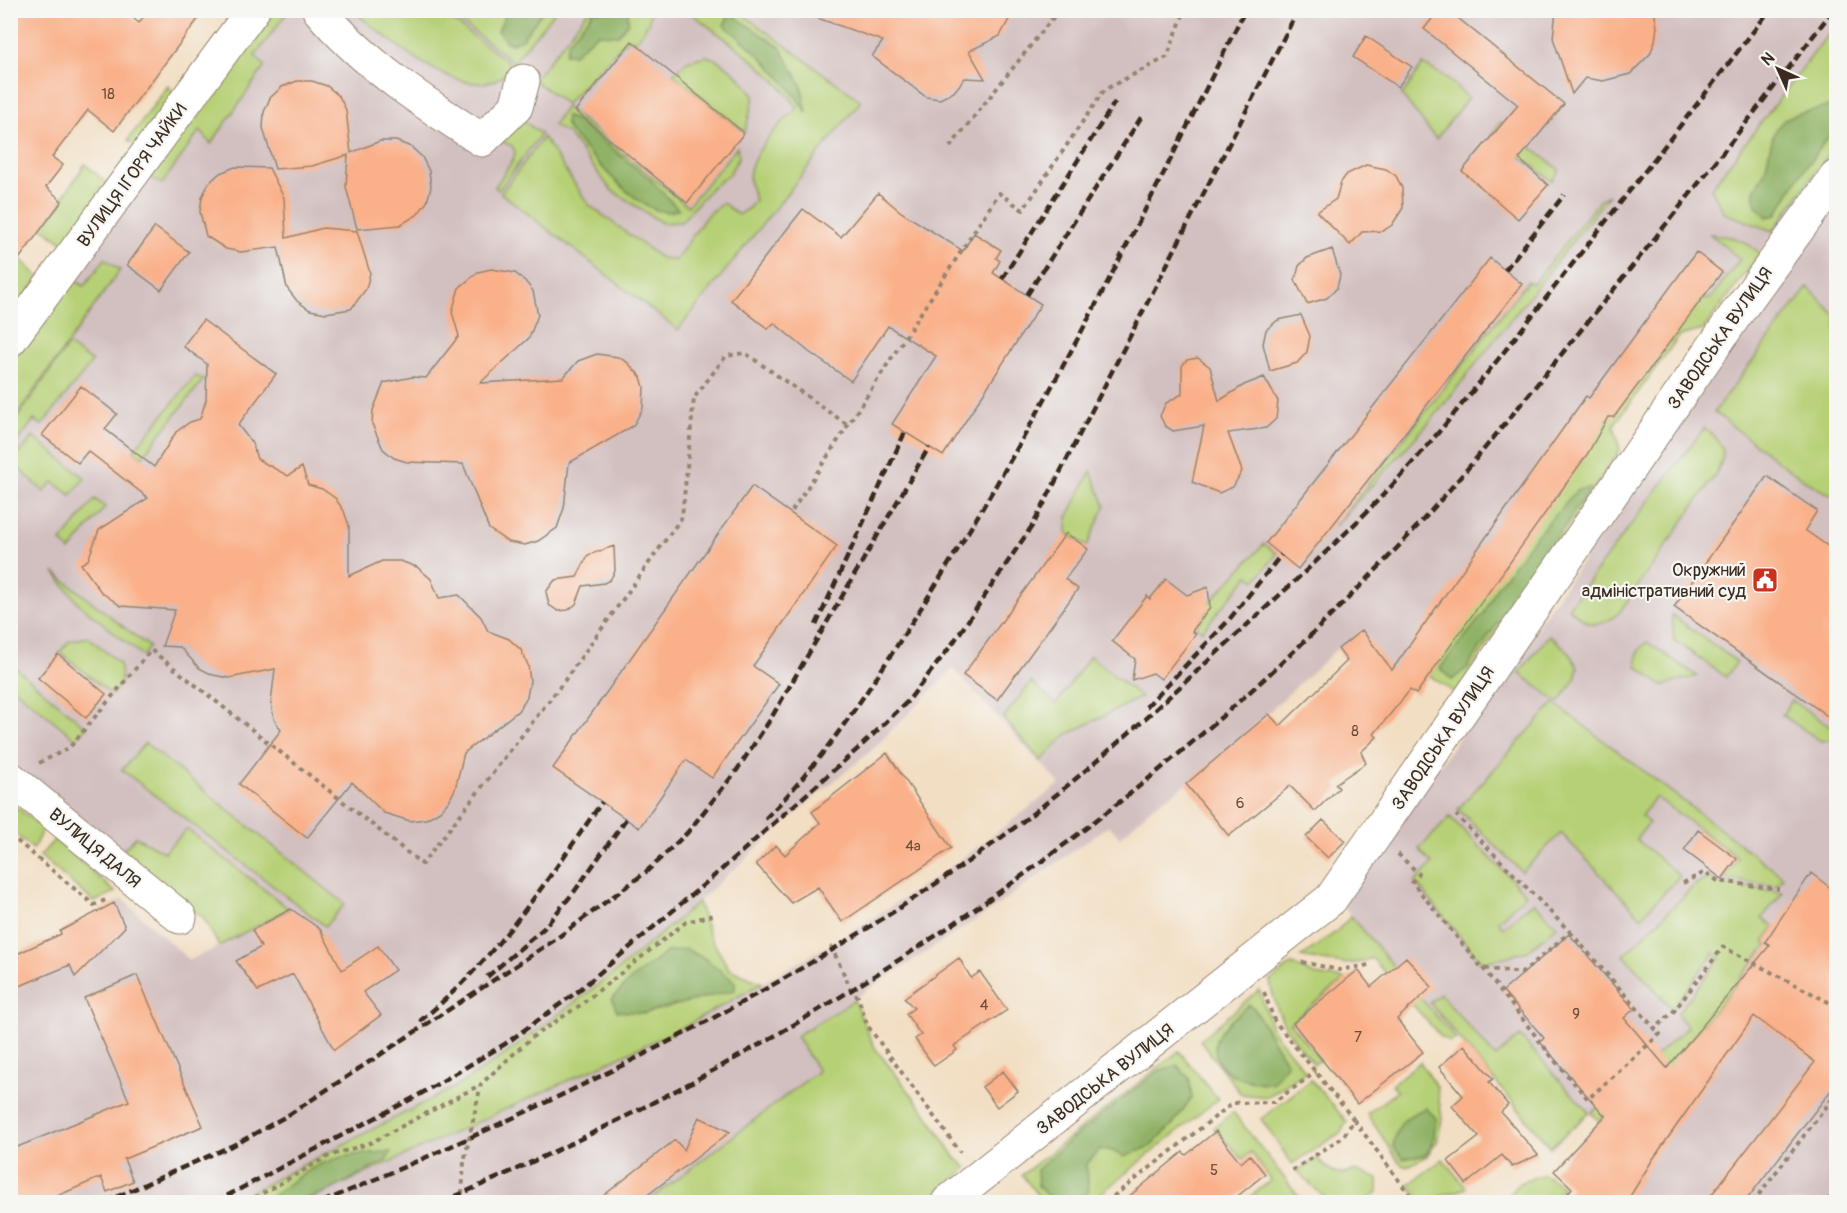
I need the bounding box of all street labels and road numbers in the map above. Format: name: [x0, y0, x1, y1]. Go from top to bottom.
street label: ВУЛИЦЯ ІГОРЯ ЧАЙКИ: [72, 99, 193, 252]
street label: ЗАВОДСЬКА ВУЛИЦЯ: [1663, 263, 1778, 414]
street label: ЗАВОДСЬКА ВУЛИЦЯ: [1387, 662, 1500, 815]
street label: ВУЛИЦЯ ДАЛЯ: [44, 803, 146, 894]
street label: ЗАВОДСЬКА ВУЛИЦЯ: [1032, 1018, 1179, 1140]

